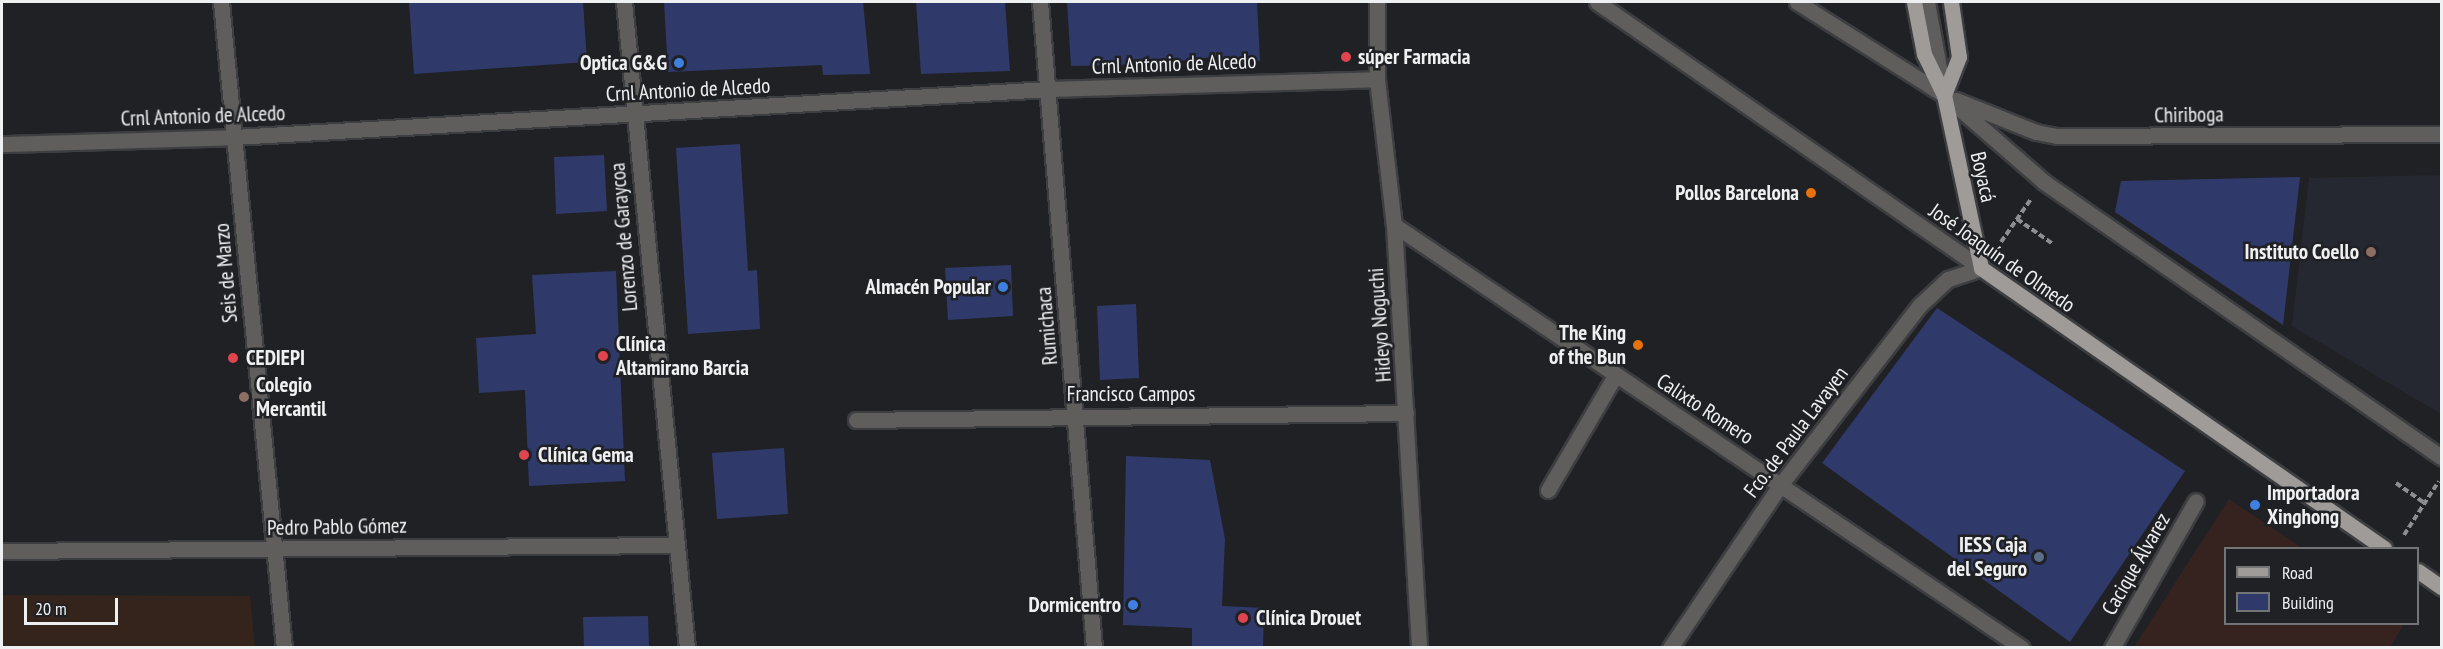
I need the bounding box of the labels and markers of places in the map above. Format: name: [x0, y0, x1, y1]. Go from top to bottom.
place label: súper Farmacia: [1358, 44, 1471, 70]
place label: Optica G&G: [580, 50, 667, 76]
marker: súper Farmacia: [1339, 50, 1353, 64]
marker: Optica G&G: [672, 56, 686, 70]
place label: Pollos Barcelona: [1675, 180, 1799, 206]
marker: Pollos Barcelona: [1804, 186, 1818, 200]
place label: Instituto Coello: [2244, 239, 2359, 265]
marker: Instituto Coello: [2364, 245, 2378, 259]
place label: Almacén Popular: [866, 274, 991, 300]
marker: Almacén Popular: [996, 280, 1010, 294]
place label: The King of the Bun: [1549, 320, 1626, 370]
place label: Clínica Altamirano Barcia: [616, 331, 749, 381]
marker: The King of the Bun: [1631, 338, 1645, 352]
place label: CEDIEPI: [246, 345, 305, 371]
marker: Clínica Altamirano Barcia: [594, 347, 612, 365]
marker: CEDIEPI: [224, 349, 242, 367]
place label: Colegio Mercantil: [256, 372, 326, 422]
marker: Colegio Mercantil: [237, 390, 251, 404]
place label: Clínica Gema: [538, 442, 634, 468]
marker: Clínica Gema: [515, 446, 533, 464]
place label: Importadora Xinghong: [2267, 480, 2360, 530]
marker: Importadora Xinghong: [2248, 498, 2262, 512]
place label: IESS Caja del Seguro: [1947, 532, 2027, 582]
marker: IESS Caja del Seguro: [2032, 550, 2046, 564]
place label: Dormicentro: [1029, 592, 1121, 618]
marker: Dormicentro: [1126, 598, 1140, 612]
place label: Clínica Drouet: [1256, 605, 1361, 631]
marker: Clínica Drouet: [1234, 609, 1252, 627]

